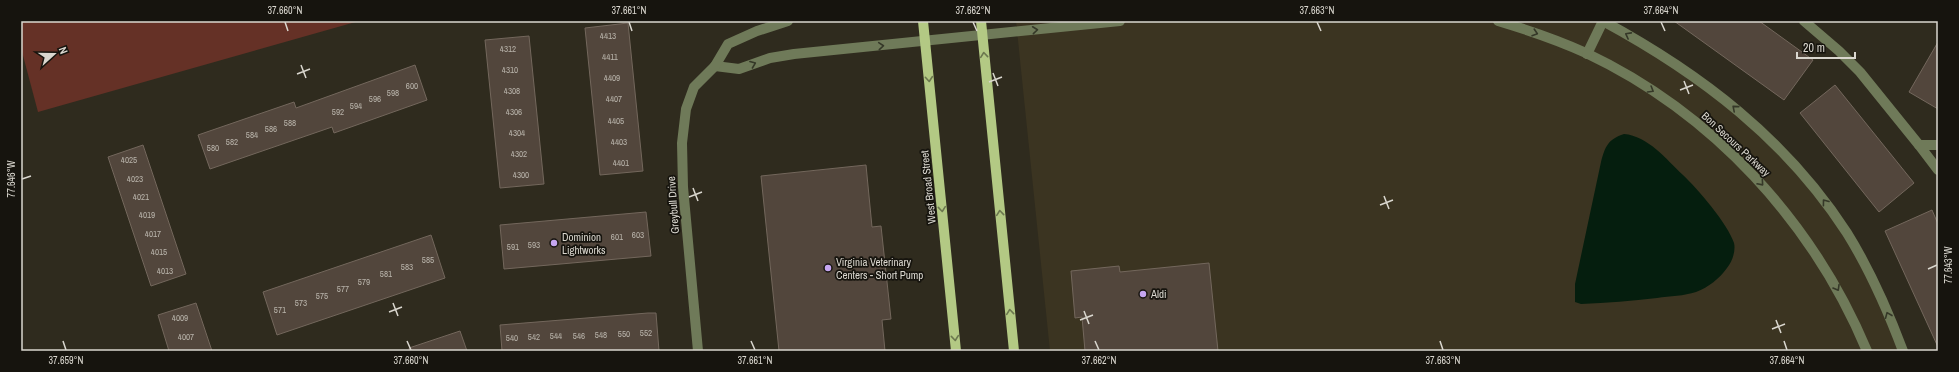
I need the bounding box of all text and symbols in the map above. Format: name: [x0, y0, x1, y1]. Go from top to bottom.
text: 37.660°N: [268, 4, 303, 17]
text: 37.661°N: [612, 4, 647, 17]
text: 37.662°N: [956, 4, 991, 17]
text: 37.663°N: [1300, 4, 1335, 17]
text: 37.664°N: [1644, 4, 1679, 17]
one-way arrow: [1032, 25, 1038, 34]
one-way arrow: [1531, 28, 1538, 36]
house number: 4413: [600, 30, 616, 42]
one-way arrow: [1625, 32, 1632, 39]
north arrow: [34, 34, 74, 74]
scale bar: [1797, 34, 1855, 60]
text: 20 m: [1803, 40, 1825, 56]
one-way arrow: [878, 41, 884, 50]
house number: 4312: [500, 43, 516, 55]
text: N: [56, 45, 71, 56]
house number: 4411: [602, 51, 618, 63]
one-way arrow: [980, 52, 989, 58]
one-way arrow: [750, 60, 757, 69]
house number: 4310: [502, 64, 518, 76]
house number: 4409: [604, 72, 620, 84]
one-way arrow: [924, 76, 933, 82]
house number: 600: [406, 80, 418, 92]
house number: 4308: [504, 85, 520, 97]
one-way arrow: [1647, 85, 1654, 93]
house number: 598: [387, 87, 399, 99]
house number: 596: [369, 93, 381, 105]
house number: 4407: [606, 93, 622, 105]
house number: 594: [350, 100, 362, 112]
one-way arrow: [1733, 105, 1740, 112]
house number: 592: [332, 106, 344, 118]
house number: 4306: [506, 106, 522, 118]
street label: Bon Secours Parkway: [1699, 109, 1774, 180]
house number: 4405: [608, 115, 624, 127]
house number: 588: [284, 117, 296, 129]
house number: 586: [265, 123, 277, 135]
house number: 4304: [509, 127, 525, 139]
house number: 584: [246, 129, 258, 141]
house number: 582: [226, 136, 238, 148]
house number: 4403: [611, 136, 627, 148]
house number: 580: [207, 142, 219, 154]
house number: 4302: [511, 148, 527, 160]
street label: West Broad Street: [917, 149, 939, 224]
house number: 4025: [121, 154, 137, 166]
house number: 4401: [613, 157, 629, 169]
text: 77.646°W: [5, 160, 18, 197]
house number: 4300: [513, 169, 529, 181]
house number: 4023: [127, 173, 143, 185]
street label: Greybull Drive: [664, 176, 682, 234]
one-way arrow: [1756, 178, 1763, 186]
house number: 4021: [133, 191, 149, 203]
one-way arrow: [1822, 199, 1829, 206]
one-way arrow: [937, 206, 946, 212]
house number: 4019: [139, 209, 155, 221]
one-way arrow: [996, 210, 1005, 216]
house number: 4017: [145, 228, 161, 240]
house number: 603: [632, 229, 644, 241]
place label: Dominion Lightworks: [562, 230, 606, 257]
house number: 601: [611, 231, 623, 243]
marker: Dominion Lightworks: [549, 238, 559, 248]
house number: 593: [528, 239, 540, 251]
house number: 591: [507, 241, 519, 253]
house number: 4015: [151, 246, 167, 258]
text: 77.643°W: [1942, 246, 1955, 283]
house number: 585: [422, 254, 434, 266]
place label: Virginia Veterinary Centers - Short Pump: [836, 255, 923, 282]
house number: 583: [401, 261, 413, 273]
marker: Virginia Veterinary Centers - Short Pump: [823, 263, 833, 273]
house number: 4013: [157, 265, 173, 277]
house number: 581: [380, 268, 392, 280]
house number: 579: [358, 276, 370, 288]
house number: 577: [337, 283, 349, 295]
one-way arrow: [1832, 284, 1839, 291]
place label: Aldi: [1150, 287, 1167, 301]
marker: Aldi: [1138, 289, 1148, 299]
house number: 575: [316, 290, 328, 302]
house number: 573: [295, 297, 307, 309]
house number: 571: [274, 304, 286, 316]
one-way arrow: [1006, 309, 1015, 315]
one-way arrow: [1885, 311, 1893, 318]
house number: 4009: [172, 312, 188, 324]
house number: 552: [640, 327, 652, 339]
house number: 550: [618, 328, 630, 340]
house number: 548: [595, 329, 607, 341]
house number: 544: [550, 330, 562, 342]
house number: 546: [573, 330, 585, 342]
house number: 4007: [178, 331, 194, 343]
house number: 542: [528, 331, 540, 343]
house number: 540: [506, 332, 518, 344]
one-way arrow: [950, 335, 959, 341]
text: 37.659°N: [49, 354, 84, 367]
text: 37.660°N: [394, 354, 429, 367]
text: 37.661°N: [738, 354, 773, 367]
text: 37.662°N: [1082, 354, 1117, 367]
text: 37.663°N: [1426, 354, 1461, 367]
text: 37.664°N: [1770, 354, 1805, 367]

